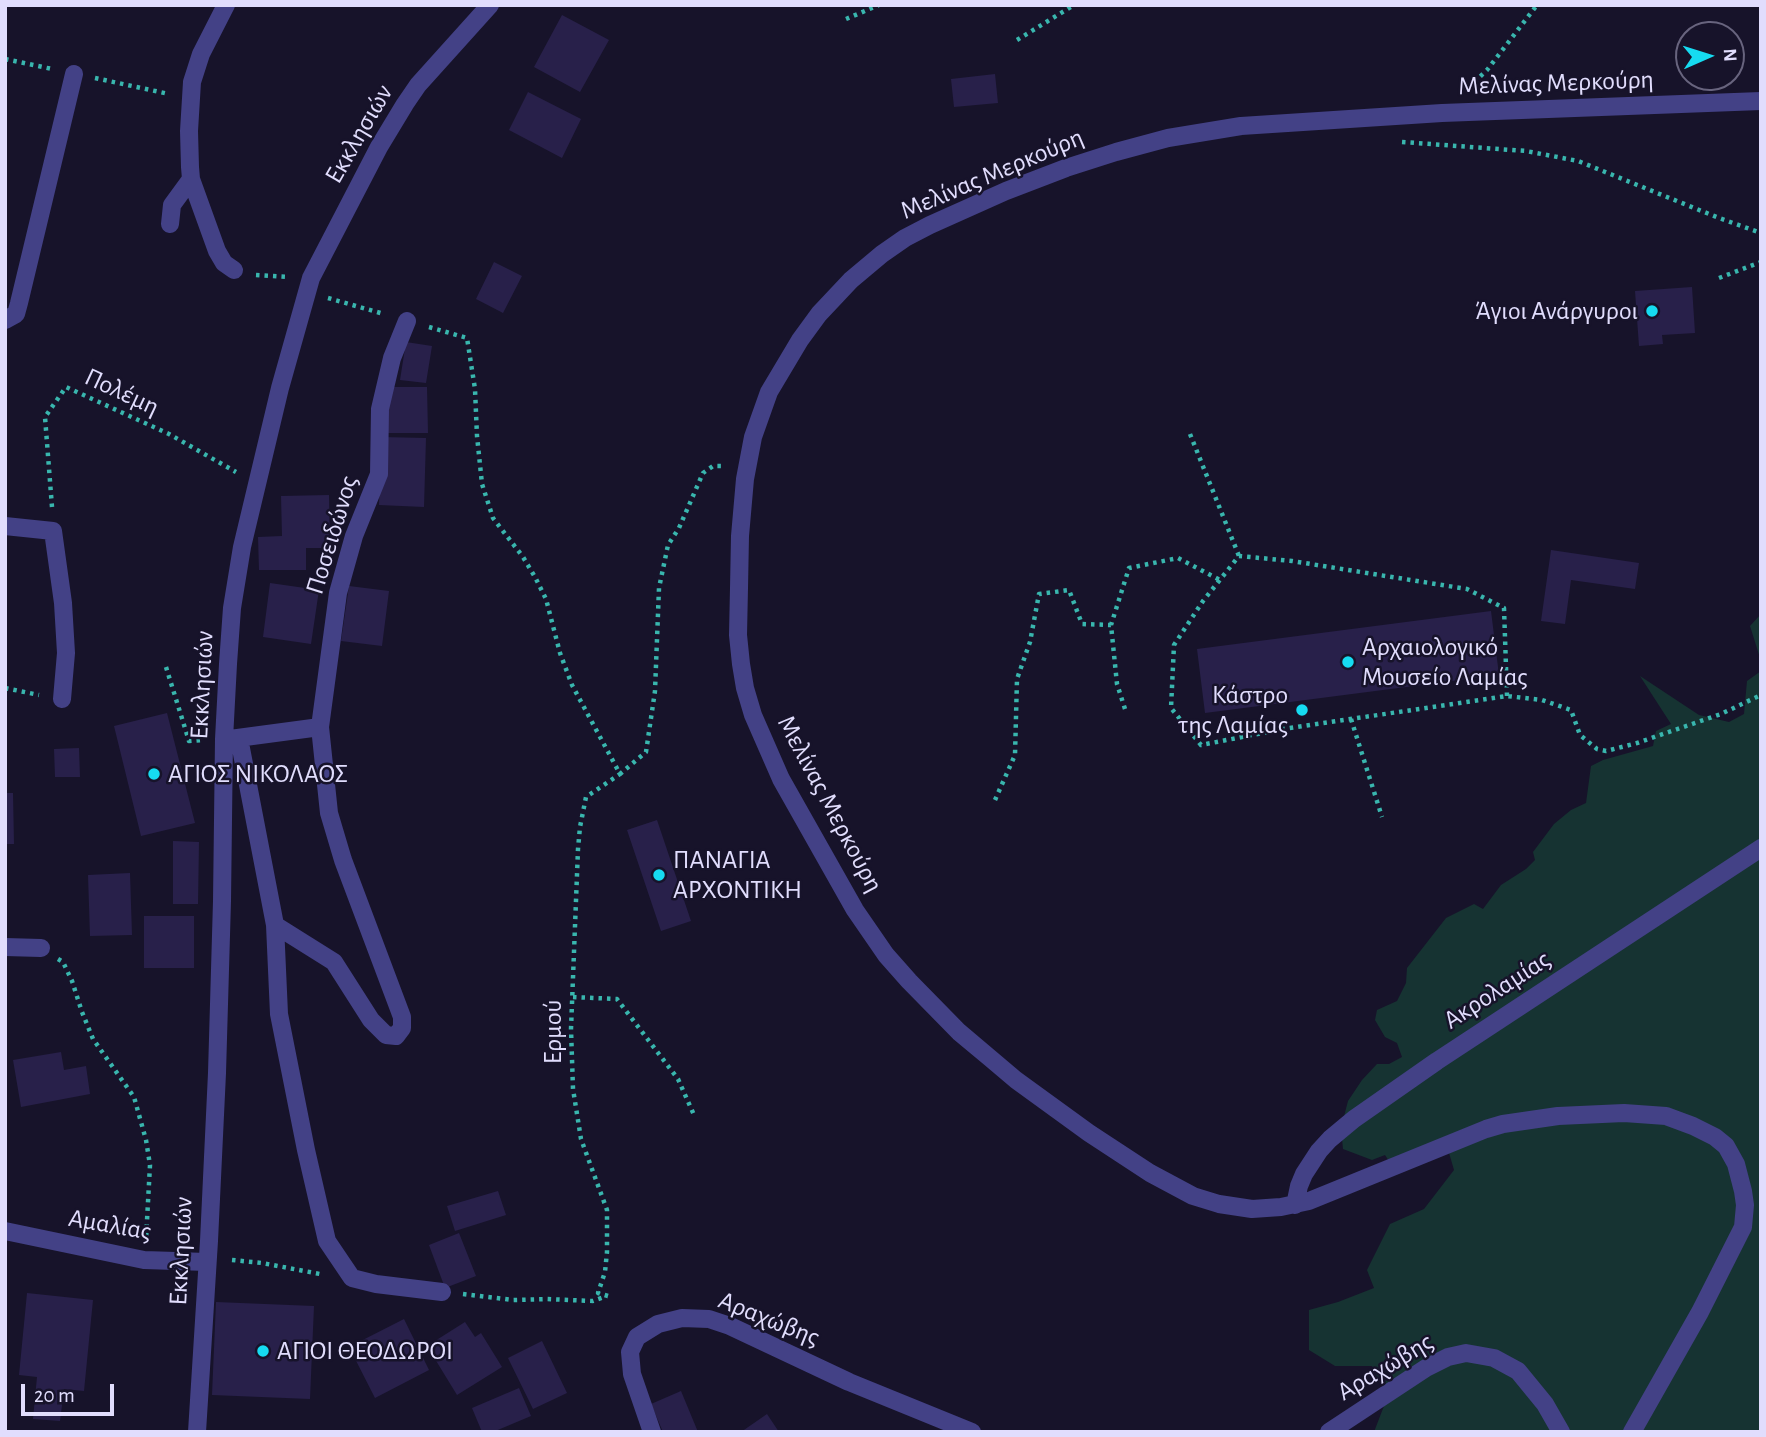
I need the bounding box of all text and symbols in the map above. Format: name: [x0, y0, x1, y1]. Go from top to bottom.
north arrow: [1675, 21, 1745, 91]
text: N: [1720, 48, 1739, 62]
street label: Μελίνας Μερκούρη: [1458, 64, 1654, 102]
street label: Εκκλησιών: [318, 79, 400, 189]
street label: Μελίνας Μερκούρη: [896, 121, 1088, 227]
place label: Άγιοι Ανάργυροι: [1475, 295, 1638, 327]
marker: Άγιοι Ανάργυροι: [1644, 303, 1660, 319]
street label: Πολέμη: [80, 361, 164, 423]
street label: Ποσειδώνος: [299, 472, 365, 598]
street label: Εκκλησιών: [184, 630, 220, 740]
place label: Αρχαιολογικό Μουσείο Λαμίας: [1362, 631, 1528, 692]
marker: Αρχαιολογικό Μουσείο Λαμίας: [1340, 654, 1356, 670]
place label: Κάστρο της Λαμίας: [1178, 679, 1288, 740]
marker: Κάστρο της Λαμίας: [1294, 702, 1310, 718]
street label: Μελίνας Μερκούρη: [770, 710, 890, 898]
place label: ΑΓΙΟΣ ΝΙΚΟΛΑΟΣ: [168, 758, 348, 790]
marker: ΑΓΙΟΣ ΝΙΚΟΛΑΟΣ: [146, 766, 162, 782]
place label: ΠΑΝΑΓΙΑ ΑΡΧΟΝΤΙΚΗ: [673, 844, 802, 906]
marker: ΠΑΝΑΓΙΑ ΑΡΧΟΝΤΙΚΗ: [651, 867, 667, 883]
street label: Ακρολαμίας: [1438, 944, 1556, 1036]
street label: Ερμού: [537, 1000, 569, 1064]
street label: Εκκλησιών: [163, 1196, 199, 1306]
street label: Αμαλίας: [66, 1202, 154, 1248]
street label: Αραχώβης: [714, 1285, 824, 1353]
street label: Αραχώβης: [1331, 1326, 1439, 1408]
place label: ΑΓΙΟΙ ΘΕΟΔΩΡΟΙ: [277, 1335, 453, 1367]
marker: ΑΓΙΟΙ ΘΕΟΔΩΡΟΙ: [255, 1343, 271, 1359]
scale bar: [24, 1370, 117, 1414]
text: 20 m: [34, 1385, 75, 1406]

